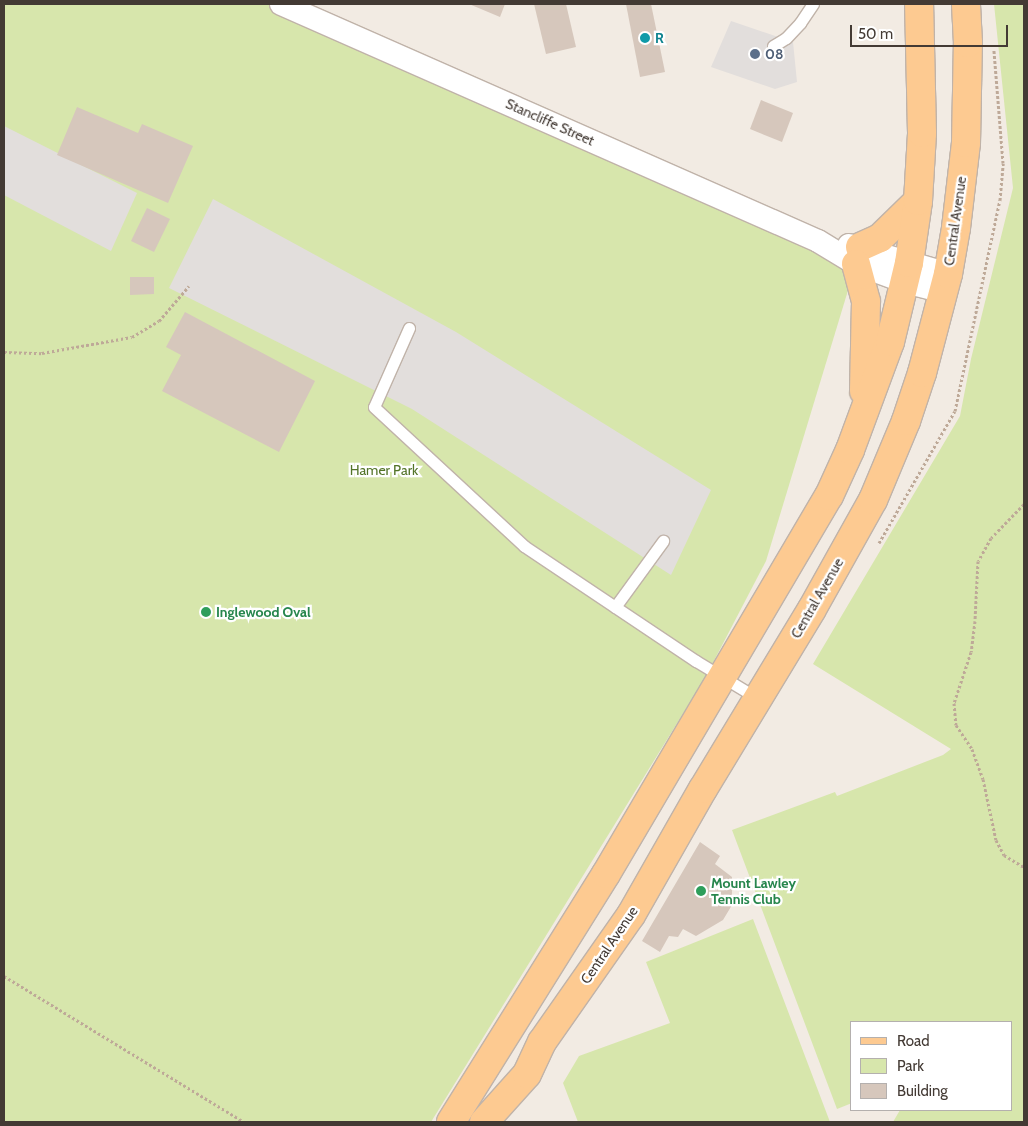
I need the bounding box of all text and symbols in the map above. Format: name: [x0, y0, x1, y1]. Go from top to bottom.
scale bar: [853, 15, 1010, 47]
text: 50 m: [858, 25, 893, 43]
place label: R: [655, 30, 664, 46]
marker: R: [639, 32, 651, 44]
place label: 08: [765, 46, 783, 62]
marker: 08: [749, 48, 761, 60]
street label: Stancliffe Street: [503, 95, 597, 149]
street label: Central Avenue: [940, 175, 970, 267]
park label: Hamer Park: [350, 462, 418, 478]
street label: Central Avenue: [787, 555, 847, 641]
place label: Inglewood Oval: [216, 604, 311, 620]
marker: Inglewood Oval: [200, 606, 212, 618]
place label: Mount Lawley Tennis Club: [711, 875, 796, 908]
marker: Mount Lawley Tennis Club: [695, 885, 707, 897]
street label: Central Avenue: [577, 903, 641, 987]
legend: [850, 1021, 1013, 1111]
text: Road: [897, 1032, 930, 1050]
text: Park: [897, 1057, 924, 1075]
text: Building: [897, 1082, 948, 1100]

